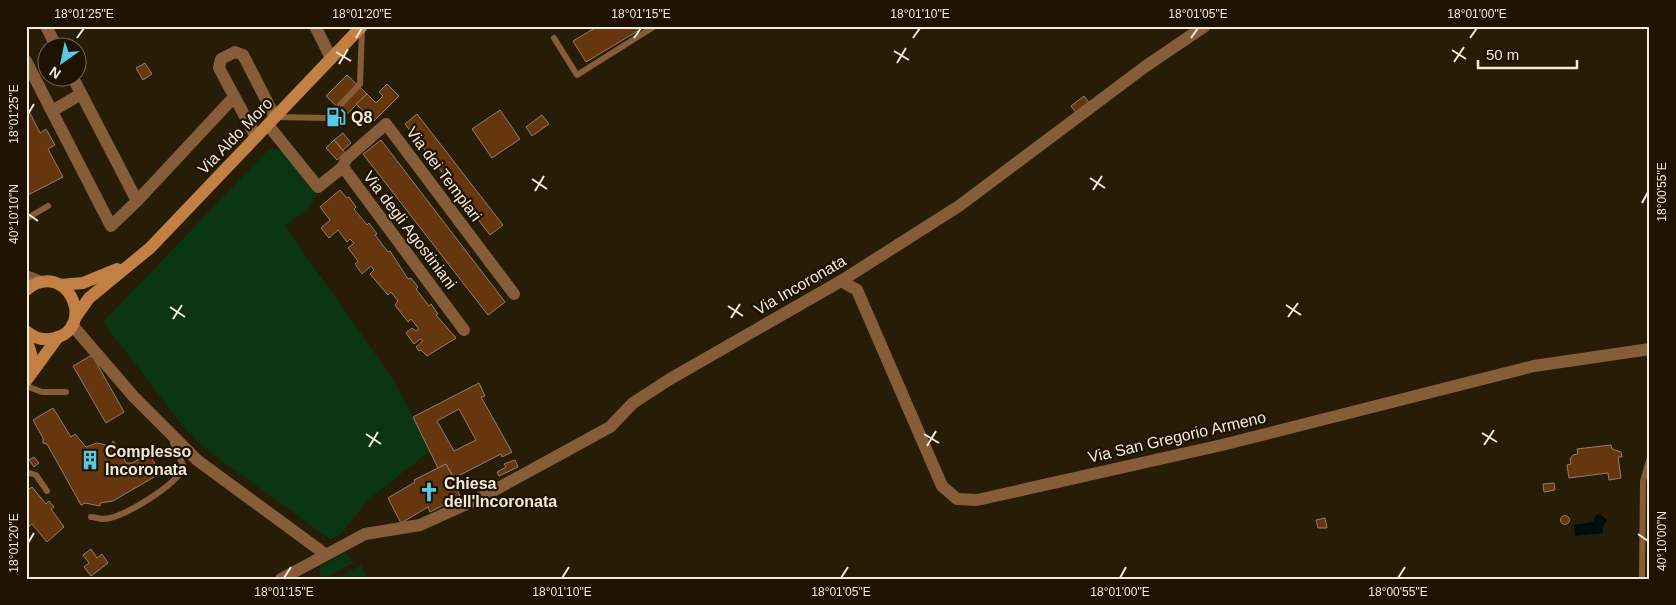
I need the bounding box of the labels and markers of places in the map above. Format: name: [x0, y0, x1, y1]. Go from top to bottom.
fuel station icon: Q8: [325, 106, 347, 128]
place label: Q8: [351, 109, 372, 126]
place label: Complesso Incoronata: [105, 443, 191, 478]
building icon: Complesso Incoronata: [79, 449, 101, 471]
place label: Chiesa dell'Incoronata: [444, 475, 557, 510]
church icon: Chiesa dell'Incoronata: [418, 481, 440, 503]

